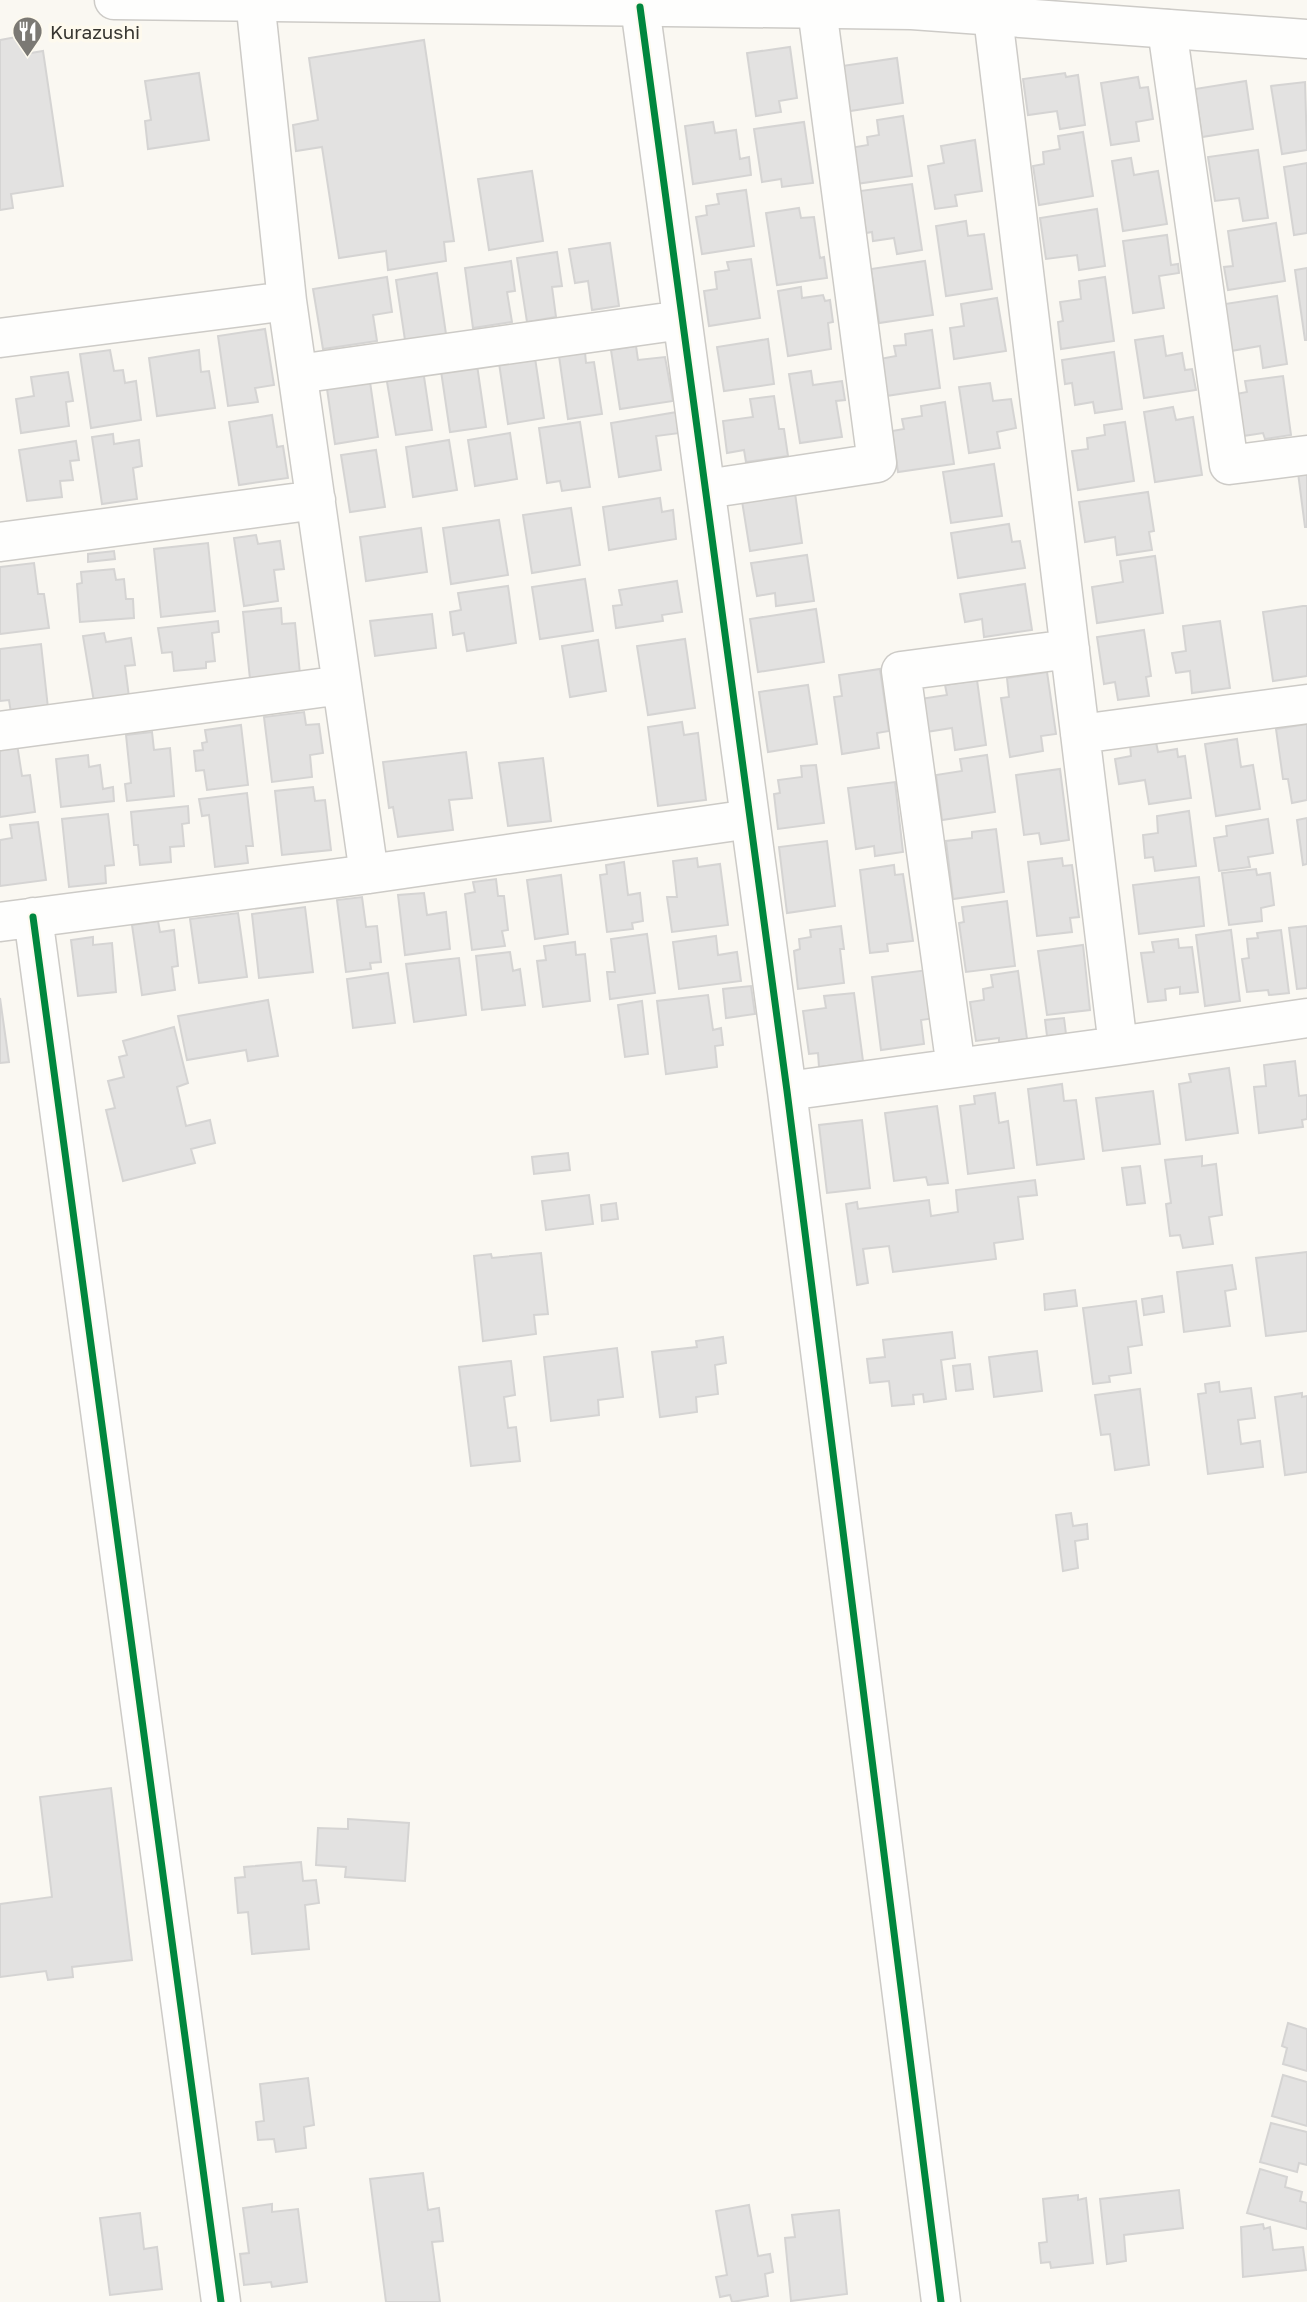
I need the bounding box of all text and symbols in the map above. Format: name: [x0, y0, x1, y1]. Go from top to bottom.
restaurant icon: Kurazushi: [10, 14, 44, 58]
place label: Kurazushi: [50, 20, 140, 43]

